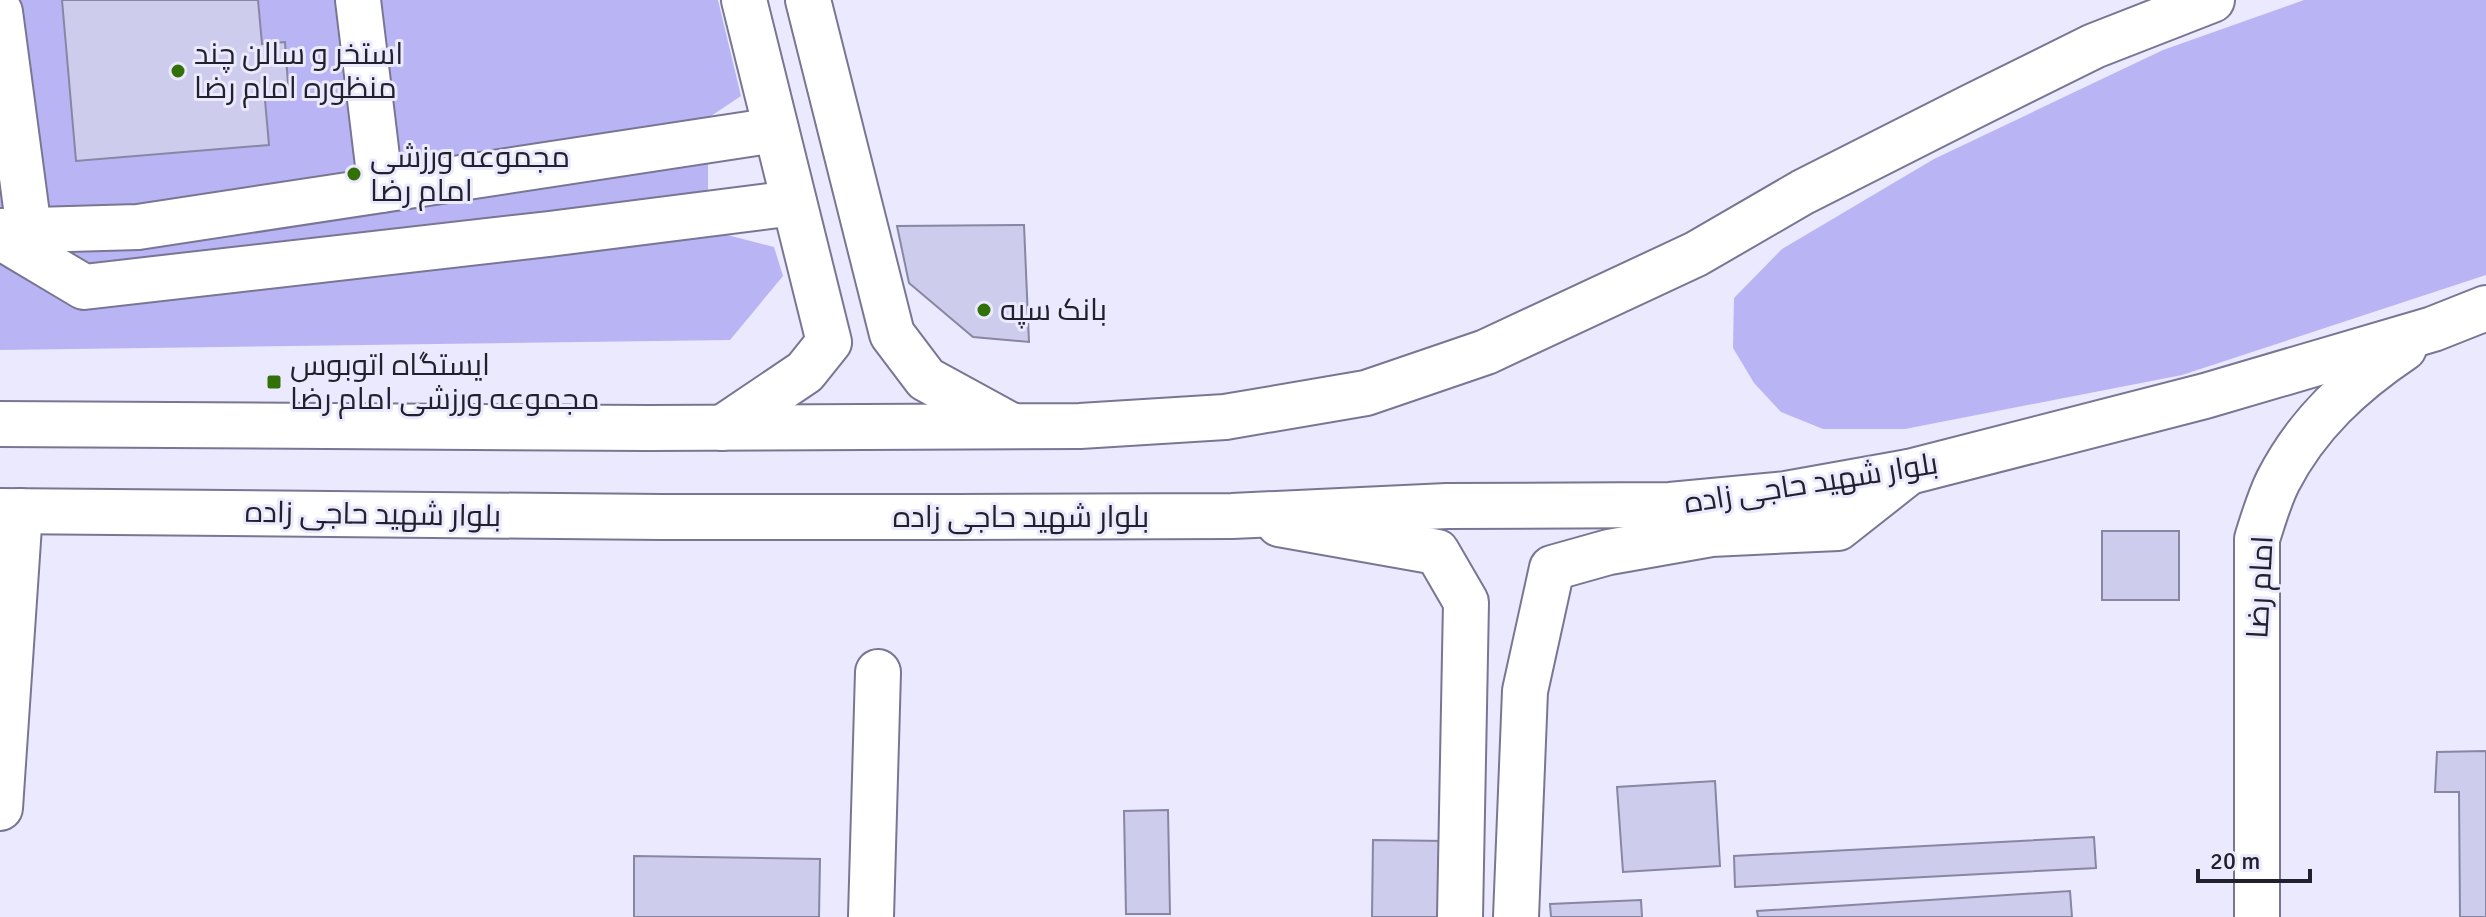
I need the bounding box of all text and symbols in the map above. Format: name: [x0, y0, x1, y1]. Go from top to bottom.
place label: استخر و سالن چند منظوره امام رضا: [194, 36, 403, 108]
marker: استخر و سالن چند منظوره امام رضا: [169, 62, 187, 80]
place label: مجموعه ورزشی امام رضا: [370, 139, 570, 211]
marker: مجموعه ورزشی امام رضا: [345, 165, 363, 183]
place label: بانک سپه: [1000, 292, 1107, 329]
marker: بانک سپه: [975, 301, 993, 319]
place label: ایستگاه اتوبوس مجموعه ورزشی امام رضا: [290, 347, 600, 419]
marker: ایستگاه اتوبوس مجموعه ورزشی امام رضا: [265, 373, 283, 391]
street label: بلوار شهید حاجی زاده: [1682, 445, 1941, 522]
street label: بلوار شهید حاجی زاده: [244, 494, 502, 535]
street label: بلوار شهید حاجی زاده: [893, 499, 1149, 536]
street label: امام رضا: [2239, 535, 2283, 639]
scale bar: [2198, 833, 2310, 883]
text: 20 m: [2210, 846, 2260, 876]

